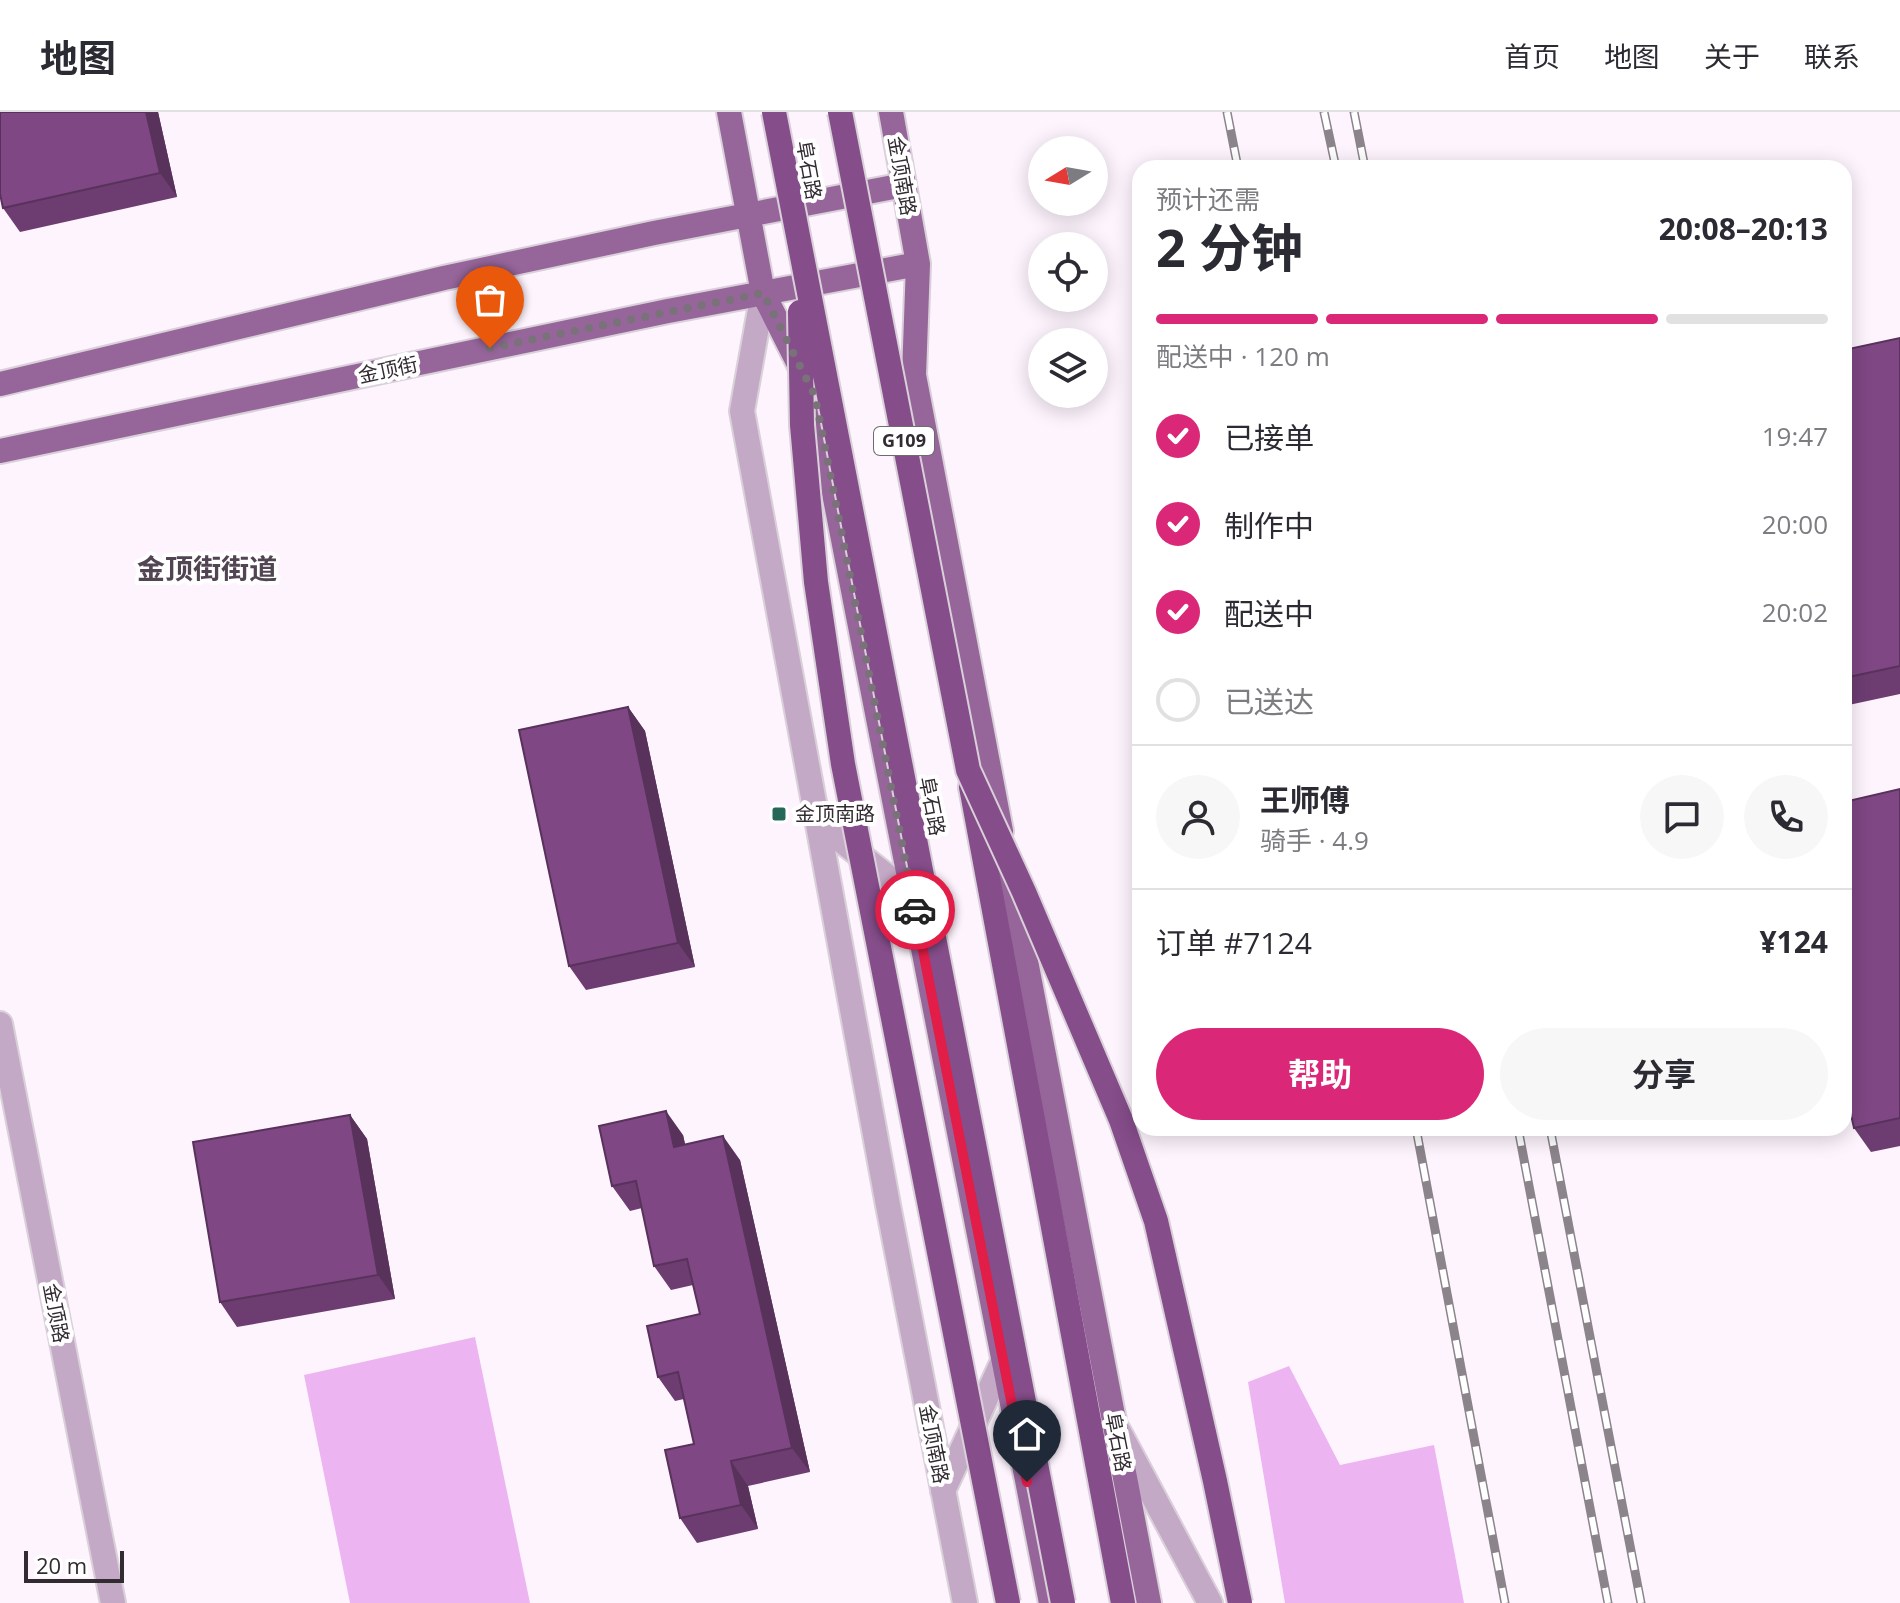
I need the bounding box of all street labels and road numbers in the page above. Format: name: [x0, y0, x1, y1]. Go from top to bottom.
street label: 金顶南路: [882, 134, 923, 218]
street label: 阜石路: [791, 138, 828, 202]
street label: 金顶街: [356, 350, 420, 389]
road number: G109: [874, 427, 934, 455]
street label: 阜石路: [914, 774, 951, 838]
street label: 金顶路: [38, 1281, 75, 1345]
street label: 金顶南路: [914, 1402, 955, 1486]
street label: 阜石路: [1100, 1410, 1137, 1474]

